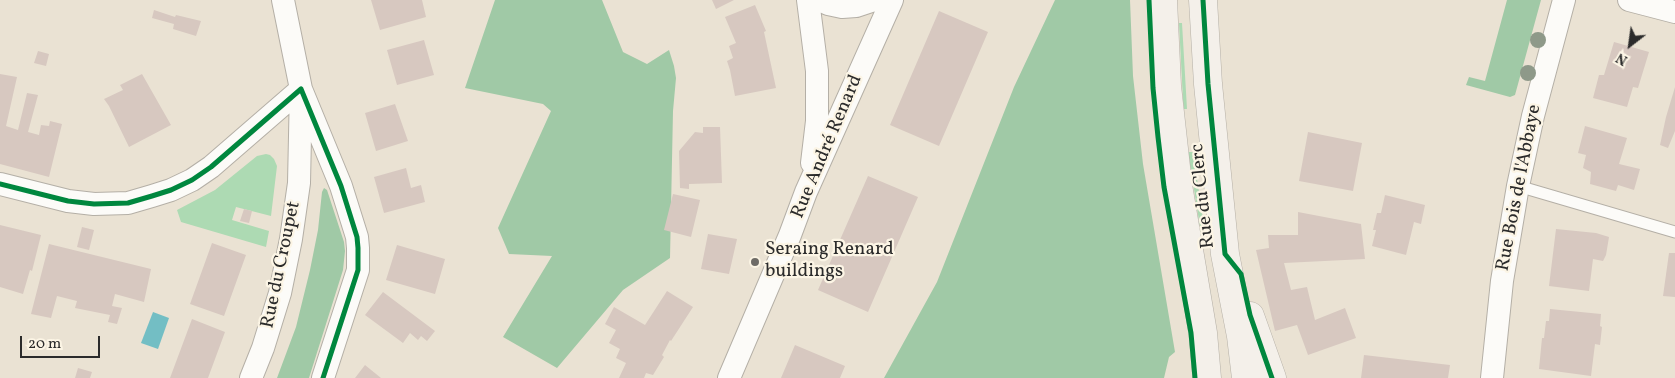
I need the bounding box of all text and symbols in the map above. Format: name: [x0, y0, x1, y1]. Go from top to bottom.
north arrow: [1605, 20, 1655, 70]
text: N: [1613, 48, 1631, 69]
street label: Rue André Renard: [787, 72, 869, 222]
street label: Rue Bois de l'Abbaye: [1493, 103, 1547, 273]
street label: Rue du Clerc: [1187, 142, 1221, 250]
street label: Rue du Croupet: [257, 199, 307, 331]
place label: Seraing Renard buildings: [765, 240, 894, 284]
marker: Seraing Renard buildings: [749, 256, 761, 268]
scale bar: [22, 326, 102, 358]
text: 20 m: [28, 334, 61, 355]

